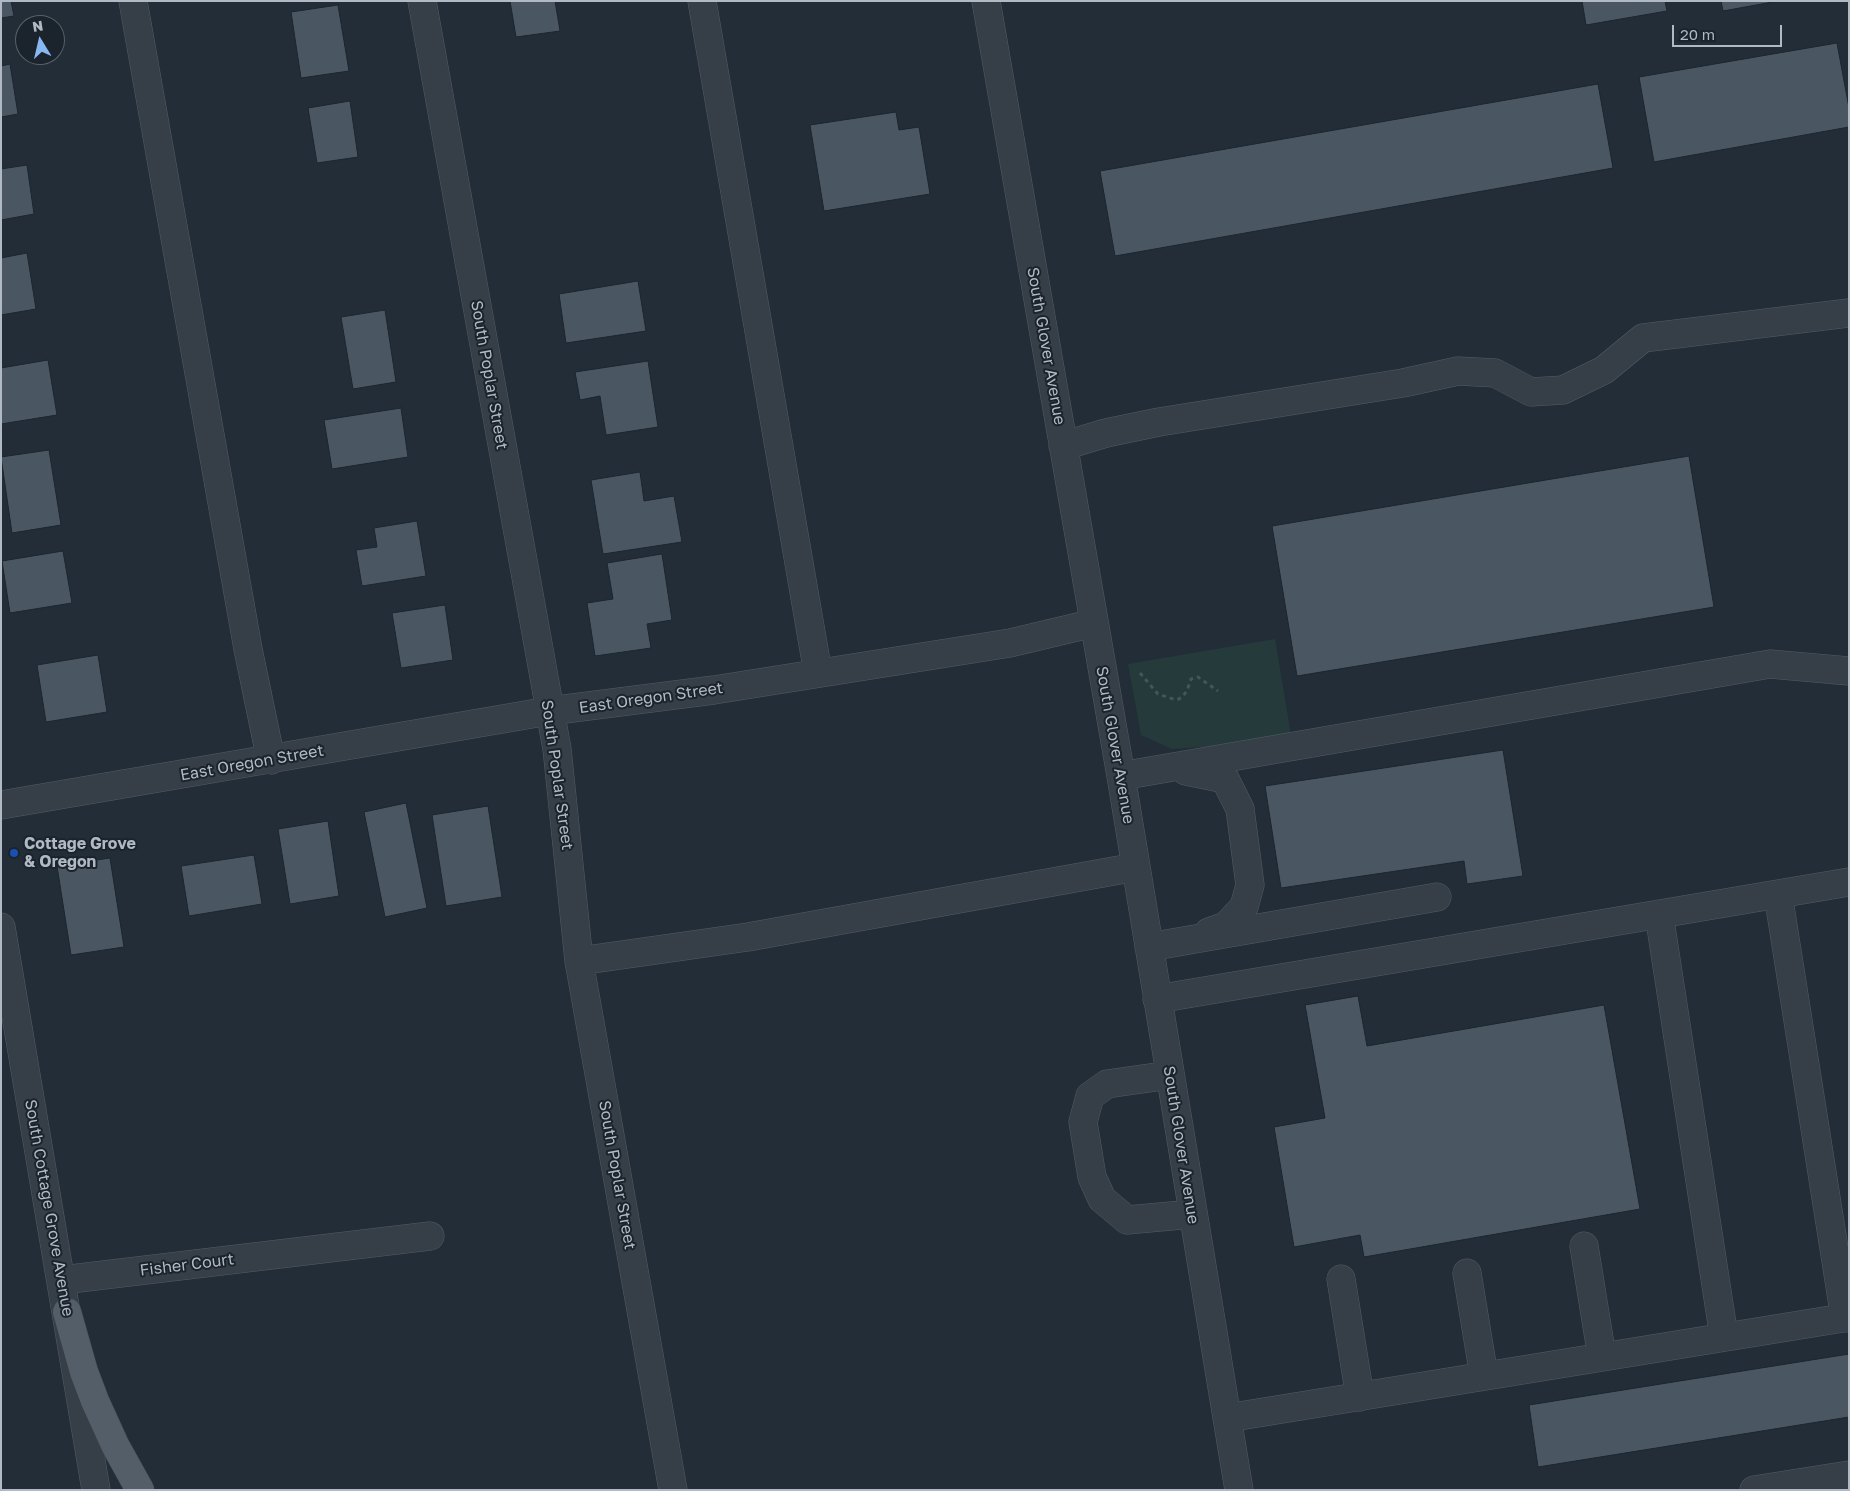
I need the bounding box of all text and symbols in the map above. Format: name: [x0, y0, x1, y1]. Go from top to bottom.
north arrow: [15, 15, 65, 65]
scale bar: [1675, 15, 1785, 47]
text: N: [31, 16, 44, 35]
text: 20 m: [1680, 25, 1715, 43]
street label: South Glover Avenue: [1023, 266, 1069, 426]
street label: South Poplar Street: [466, 299, 512, 451]
street label: South Glover Avenue: [1092, 665, 1138, 825]
street label: East Oregon Street: [578, 678, 724, 718]
street label: South Poplar Street: [537, 699, 577, 851]
street label: East Oregon Street: [179, 741, 325, 785]
place label: Cottage Grove & Oregon: [24, 834, 136, 872]
marker: Cottage Grove & Oregon: [8, 847, 20, 859]
street label: South Glover Avenue: [1159, 1065, 1203, 1225]
street label: South Cottage Grove Avenue: [20, 1098, 78, 1318]
street label: South Poplar Street: [594, 1099, 640, 1251]
street label: Fisher Court: [139, 1250, 235, 1280]

